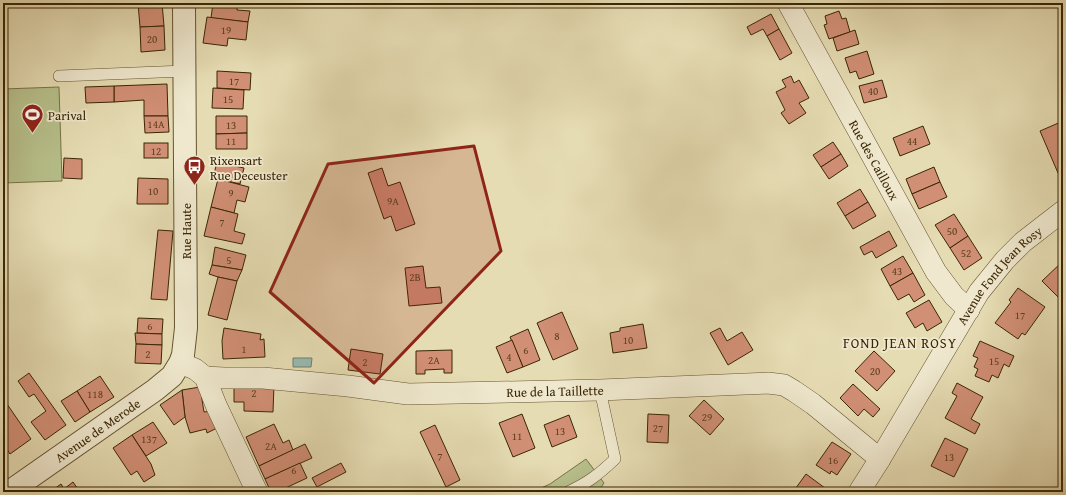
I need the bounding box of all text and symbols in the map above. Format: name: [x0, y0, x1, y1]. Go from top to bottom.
house number: 19: [221, 22, 231, 38]
house number: 20: [147, 31, 157, 47]
house number: 17: [229, 73, 239, 89]
house number: 40: [868, 83, 878, 99]
house number: 15: [223, 91, 233, 107]
sports icon: Parival: [19, 102, 45, 135]
place label: Parival: [48, 106, 86, 125]
house number: 14A: [147, 116, 165, 132]
street label: Rue des Cailloux: [844, 116, 904, 204]
house number: 13: [226, 117, 236, 133]
house number: 11: [226, 133, 236, 149]
house number: 44: [907, 133, 917, 149]
house number: 12: [151, 143, 161, 159]
place label: Rixensart Rue Deceuster: [210, 151, 288, 185]
bus stop icon: Rixensart Rue Deceuster: [182, 154, 208, 187]
house number: 10: [148, 183, 158, 199]
house number: 9: [228, 185, 234, 201]
house number: 9A: [387, 193, 399, 209]
street label: Rue Haute: [177, 203, 196, 259]
house number: 7: [219, 214, 225, 230]
street label: Avenue Fond Jean Rosy: [953, 221, 1047, 329]
house number: 50: [947, 223, 957, 239]
house number: 52: [961, 245, 971, 261]
house number: 5: [226, 252, 232, 268]
house number: 43: [892, 263, 902, 279]
house number: 2B: [409, 269, 421, 285]
house number: 17: [1015, 307, 1025, 323]
house number: 6: [147, 318, 153, 334]
house number: 8: [554, 328, 560, 344]
house number: 10: [623, 332, 633, 348]
district label: FOND JEAN ROSY: [843, 333, 957, 353]
house number: 1: [241, 341, 247, 357]
house number: 6: [523, 342, 529, 358]
house number: 2: [145, 346, 151, 362]
house number: 4: [506, 349, 512, 365]
house number: 2A: [428, 352, 440, 368]
house number: 15: [989, 353, 999, 369]
house number: 2: [362, 354, 368, 370]
house number: 20: [870, 363, 880, 379]
street label: Rue de la Taillette: [506, 381, 604, 402]
house number: 2: [251, 385, 257, 401]
house number: 118: [87, 386, 103, 402]
street label: Avenue de Merode: [51, 394, 144, 467]
house number: 29: [702, 409, 712, 425]
house number: 27: [653, 420, 663, 436]
house number: 13: [555, 423, 565, 439]
house number: 11: [512, 428, 522, 444]
house number: 137: [141, 431, 157, 447]
house number: 2A: [265, 438, 277, 454]
house number: 7: [437, 448, 443, 464]
house number: 13: [944, 449, 954, 465]
house number: 16: [828, 452, 838, 468]
house number: 6: [291, 462, 297, 478]

